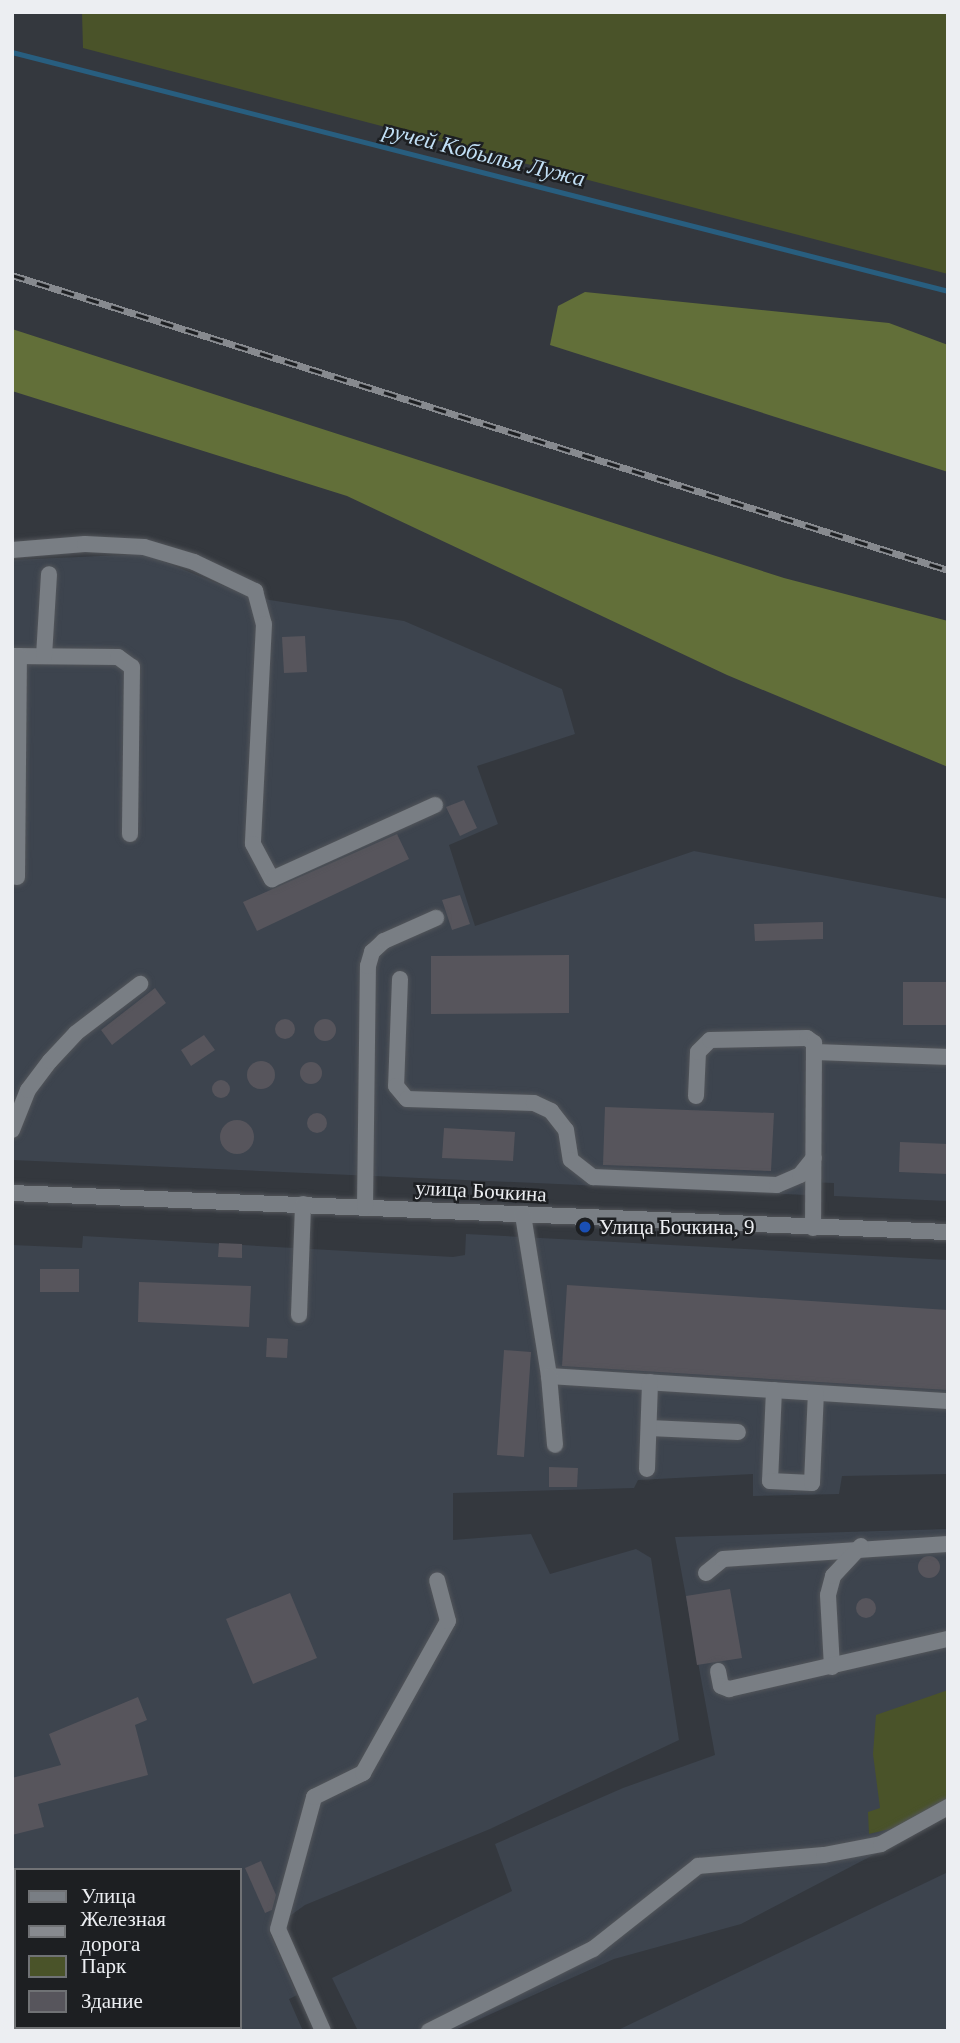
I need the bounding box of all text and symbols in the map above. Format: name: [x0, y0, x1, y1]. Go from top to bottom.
water label: ручей Кобылья Лужа: [380, 117, 588, 193]
street label: улица Бочкина: [415, 1175, 547, 1207]
place label: Улица Бочкина, 9: [599, 1214, 755, 1240]
marker: Улица Бочкина, 9: [577, 1219, 593, 1235]
legend: [14, 1868, 242, 2029]
text: Улица: [81, 1884, 136, 1908]
text: Железная дорога: [80, 1907, 166, 1956]
text: Парк: [81, 1954, 126, 1978]
text: Здание: [81, 1989, 143, 2013]

